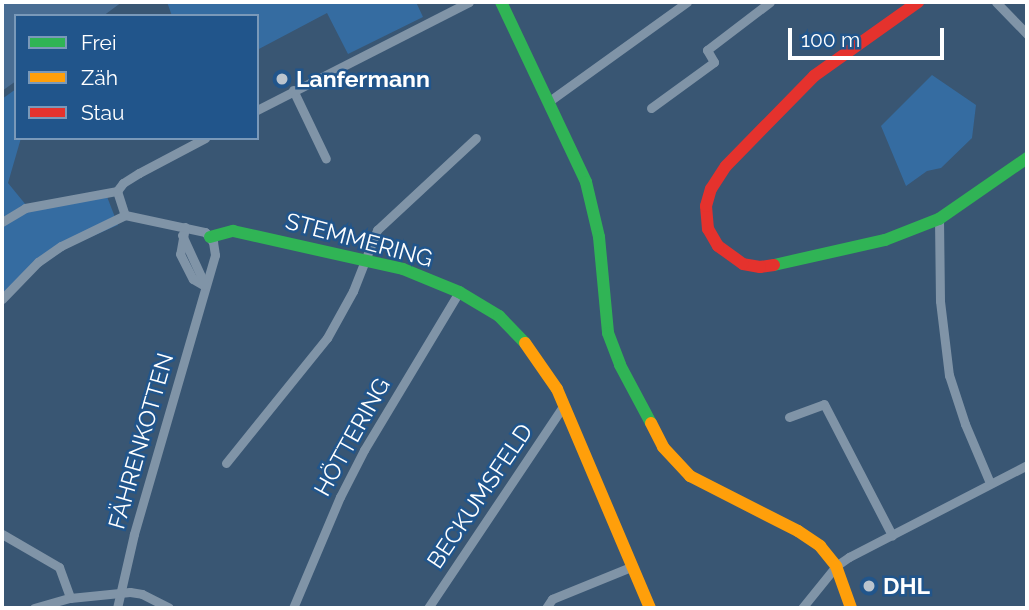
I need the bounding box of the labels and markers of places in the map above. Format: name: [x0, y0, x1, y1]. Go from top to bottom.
place label: Lanfermann: [296, 65, 430, 93]
marker: Lanfermann: [274, 71, 290, 87]
place label: DHL: [883, 572, 930, 600]
marker: DHL: [861, 578, 877, 594]

